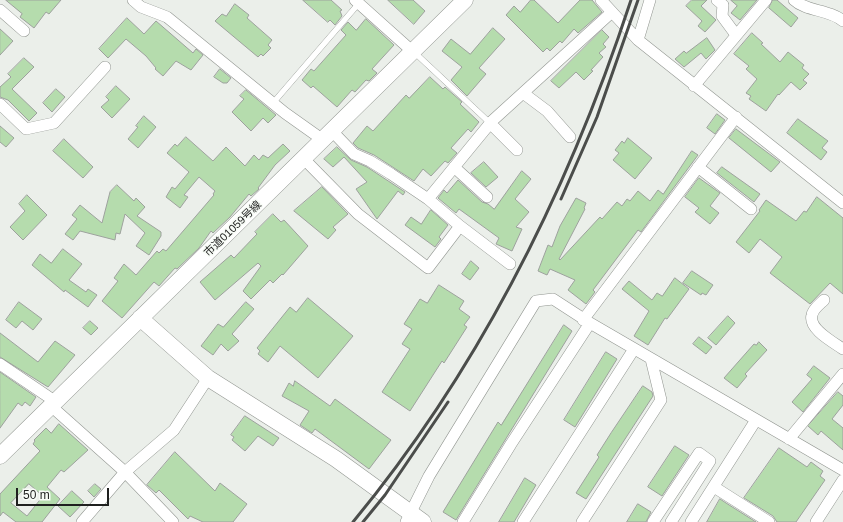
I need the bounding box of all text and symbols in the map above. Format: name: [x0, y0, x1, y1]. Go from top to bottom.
street label: 市道01059号線: [202, 198, 264, 260]
scale bar: [18, 480, 111, 506]
text: 50 m: [23, 488, 50, 502]

